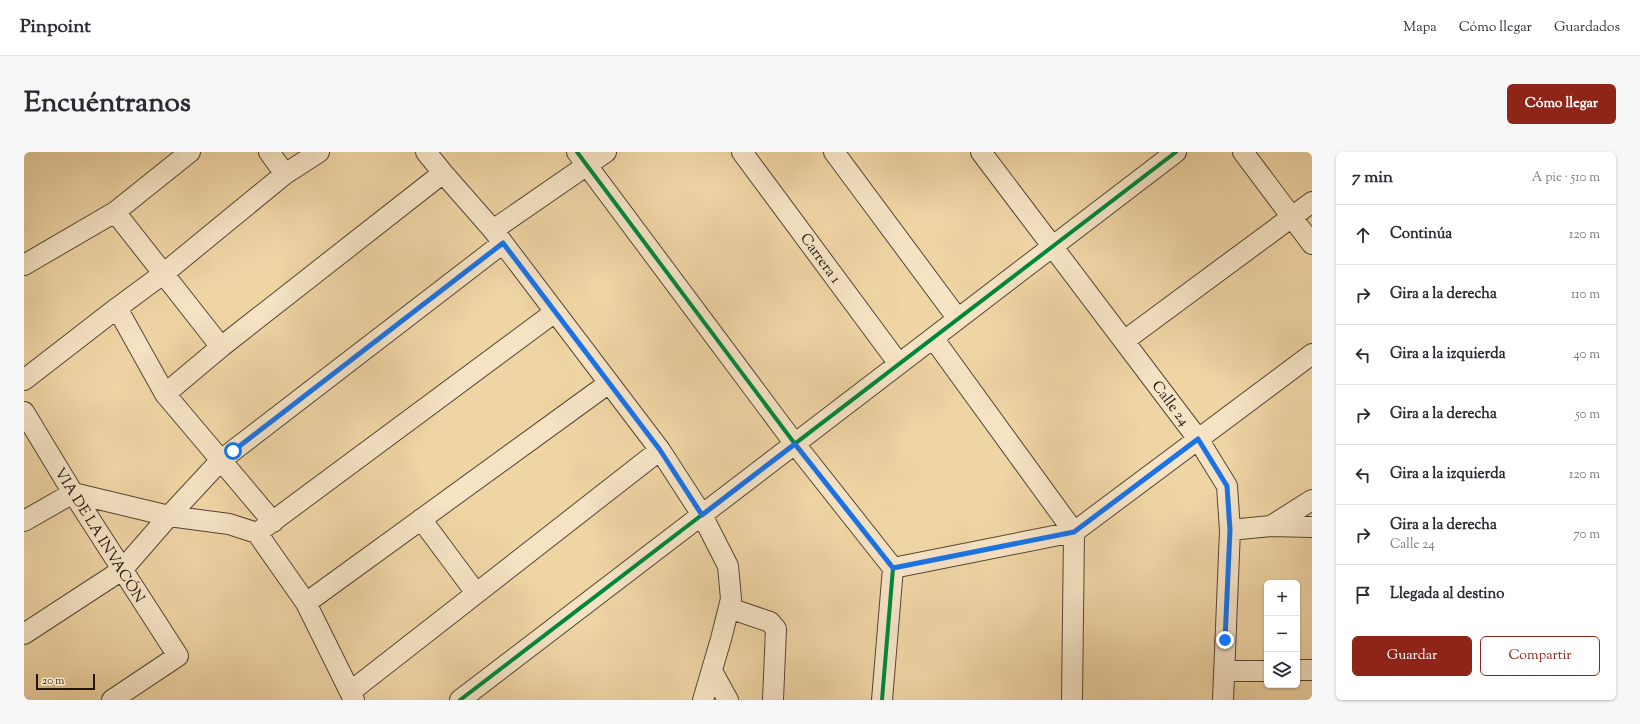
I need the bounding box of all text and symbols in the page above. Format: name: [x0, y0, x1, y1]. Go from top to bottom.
text: Pinpoint: [20, 14, 91, 41]
text: Mapa: [1403, 18, 1437, 38]
text: Cómo llegar: [1459, 18, 1532, 38]
text: Guardados: [1554, 18, 1620, 38]
text: Encuéntranos: [24, 84, 191, 124]
button: Cómo llegar: [1507, 84, 1616, 124]
text: 7 min: [1352, 166, 1393, 190]
text: A pie · 510 m: [1532, 169, 1600, 187]
icon: ahead: [1352, 224, 1374, 246]
text: Continúa: [1390, 224, 1452, 245]
text: 120 m: [1569, 226, 1600, 244]
street label: Carrera 1: [794, 229, 845, 288]
icon: right: [1352, 284, 1374, 306]
text: Gira a la derecha: [1390, 284, 1497, 305]
text: 110 m: [1571, 286, 1600, 304]
icon: left: [1352, 344, 1374, 366]
text: Gira a la izquierda: [1390, 344, 1506, 365]
text: 40 m: [1573, 346, 1600, 364]
street label: Calle 24: [1146, 377, 1194, 431]
icon: right: [1352, 404, 1374, 426]
text: Gira a la derecha: [1390, 404, 1497, 425]
text: 50 m: [1575, 406, 1600, 424]
route start: [224, 442, 242, 460]
street label: VIA DE LA INVACÓN: [49, 463, 151, 607]
icon: left: [1352, 464, 1374, 486]
text: Gira a la izquierda: [1390, 464, 1506, 485]
text: 120 m: [1569, 466, 1600, 484]
text: Gira a la derecha: [1390, 515, 1497, 536]
icon: right: [1352, 524, 1374, 546]
text: 70 m: [1573, 526, 1600, 544]
text: Calle 24: [1390, 536, 1435, 554]
map controls: [1264, 580, 1300, 688]
button: +: [1264, 580, 1300, 616]
icon: arrive: [1352, 584, 1374, 606]
text: Llegada al destino: [1390, 584, 1505, 605]
button: −: [1264, 616, 1300, 652]
route end: [1216, 631, 1234, 649]
button: Guardar: [1352, 636, 1472, 676]
button: Compartir: [1480, 636, 1600, 676]
button: layers: [1264, 652, 1300, 688]
scale bar: [36, 672, 95, 691]
text: 20 m: [42, 673, 64, 689]

